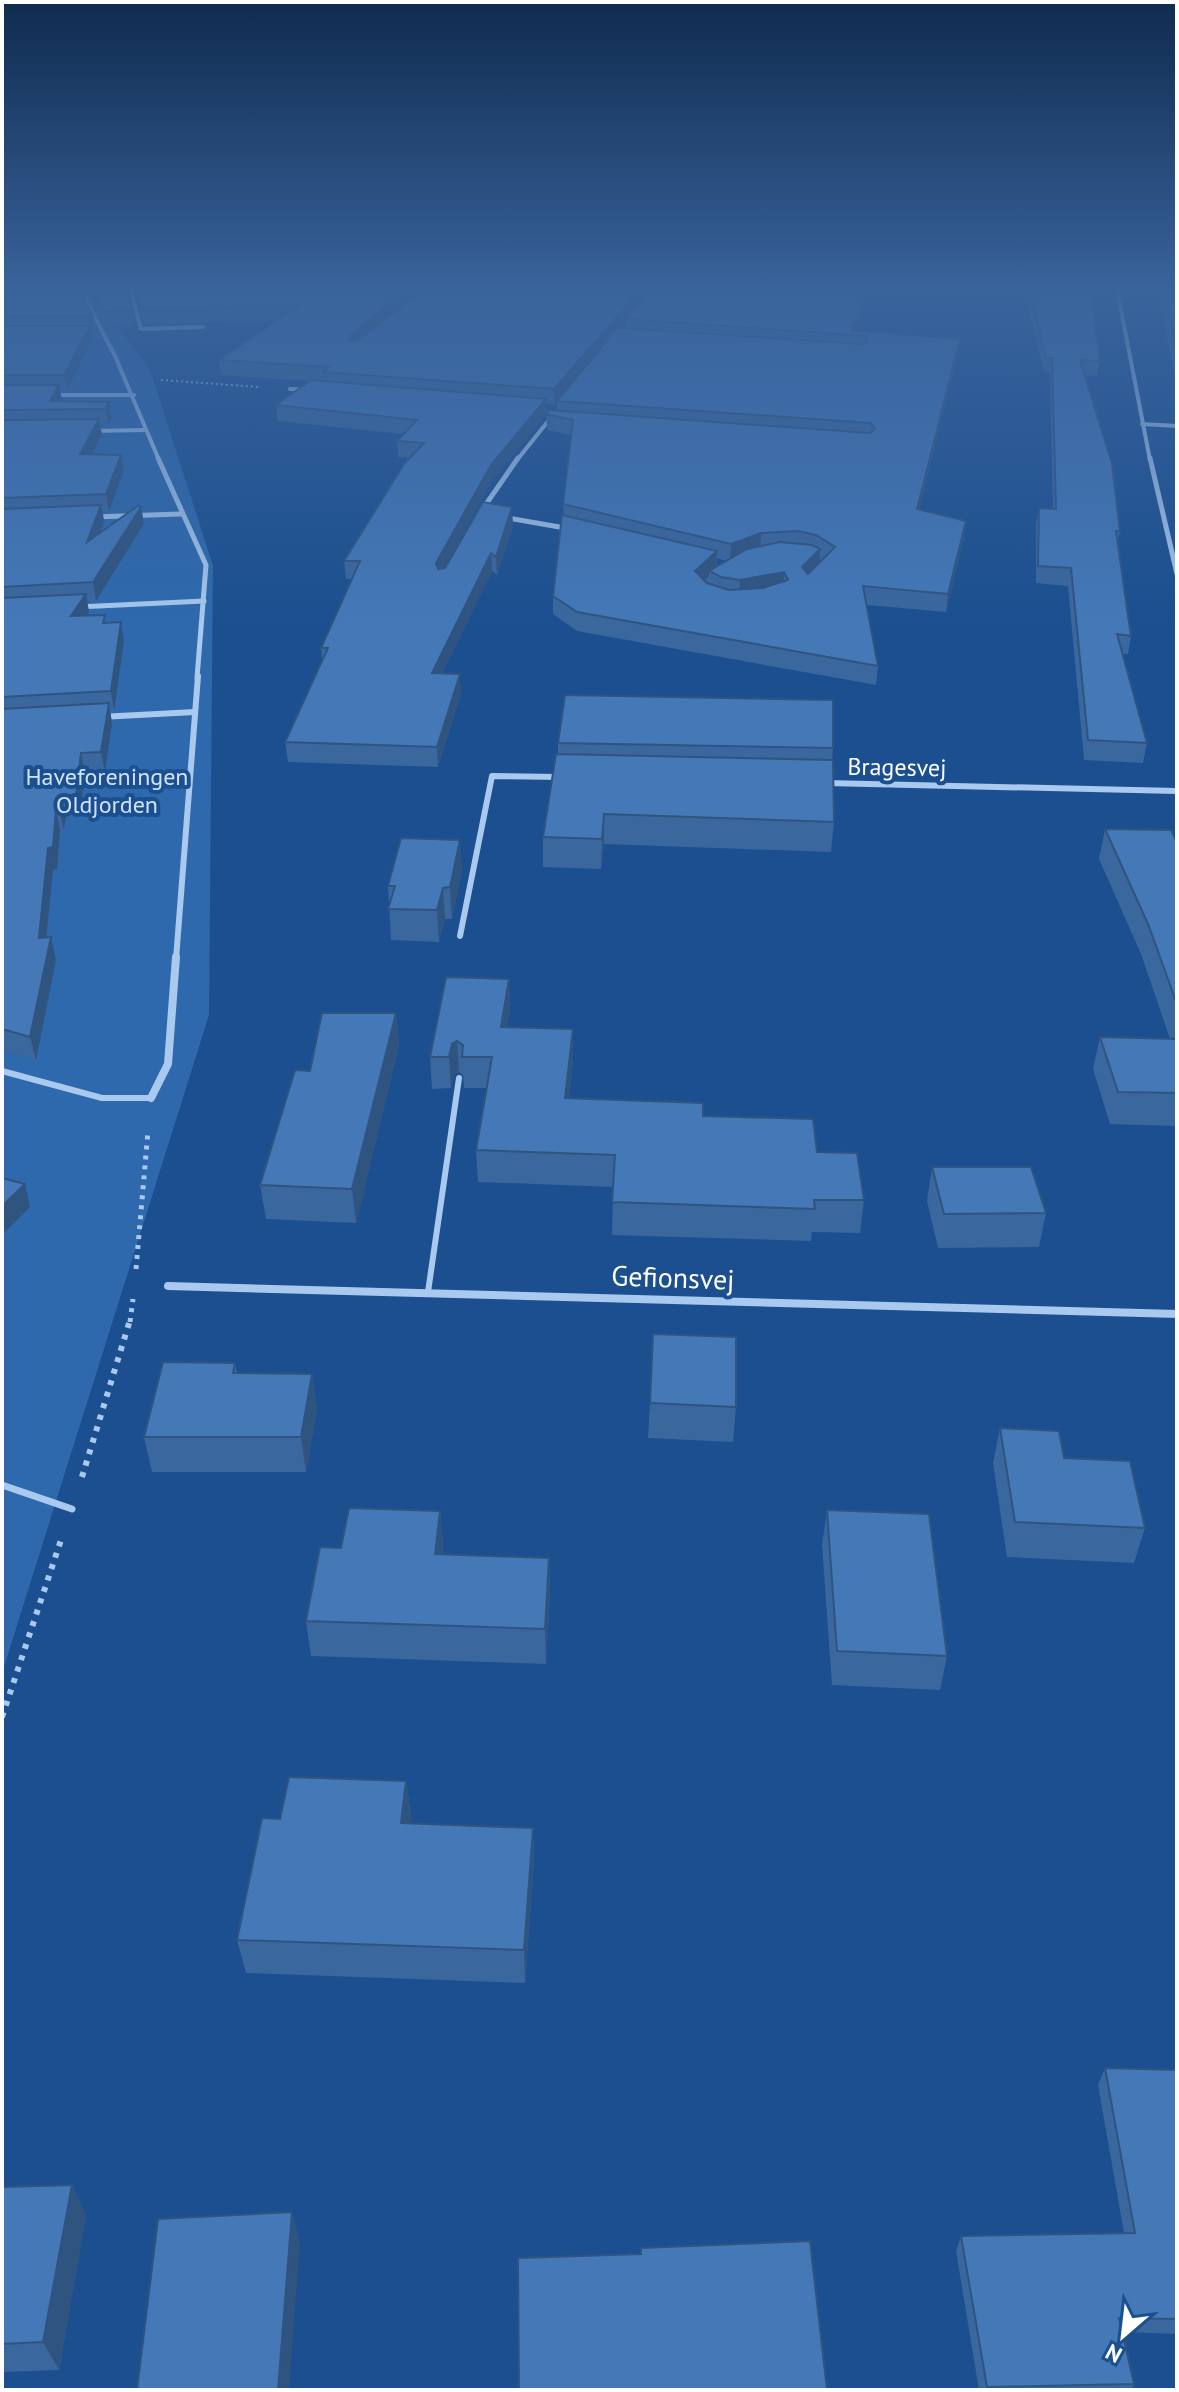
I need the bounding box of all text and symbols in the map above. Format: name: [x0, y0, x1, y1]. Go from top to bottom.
street label: Bragesvej: [847, 751, 947, 783]
park label: Haveforeningen Oldjorden: [25, 761, 189, 820]
street label: Gefionsvej: [611, 1256, 735, 1298]
north arrow: [1083, 2296, 1163, 2376]
text: N: [1101, 2338, 1127, 2369]

